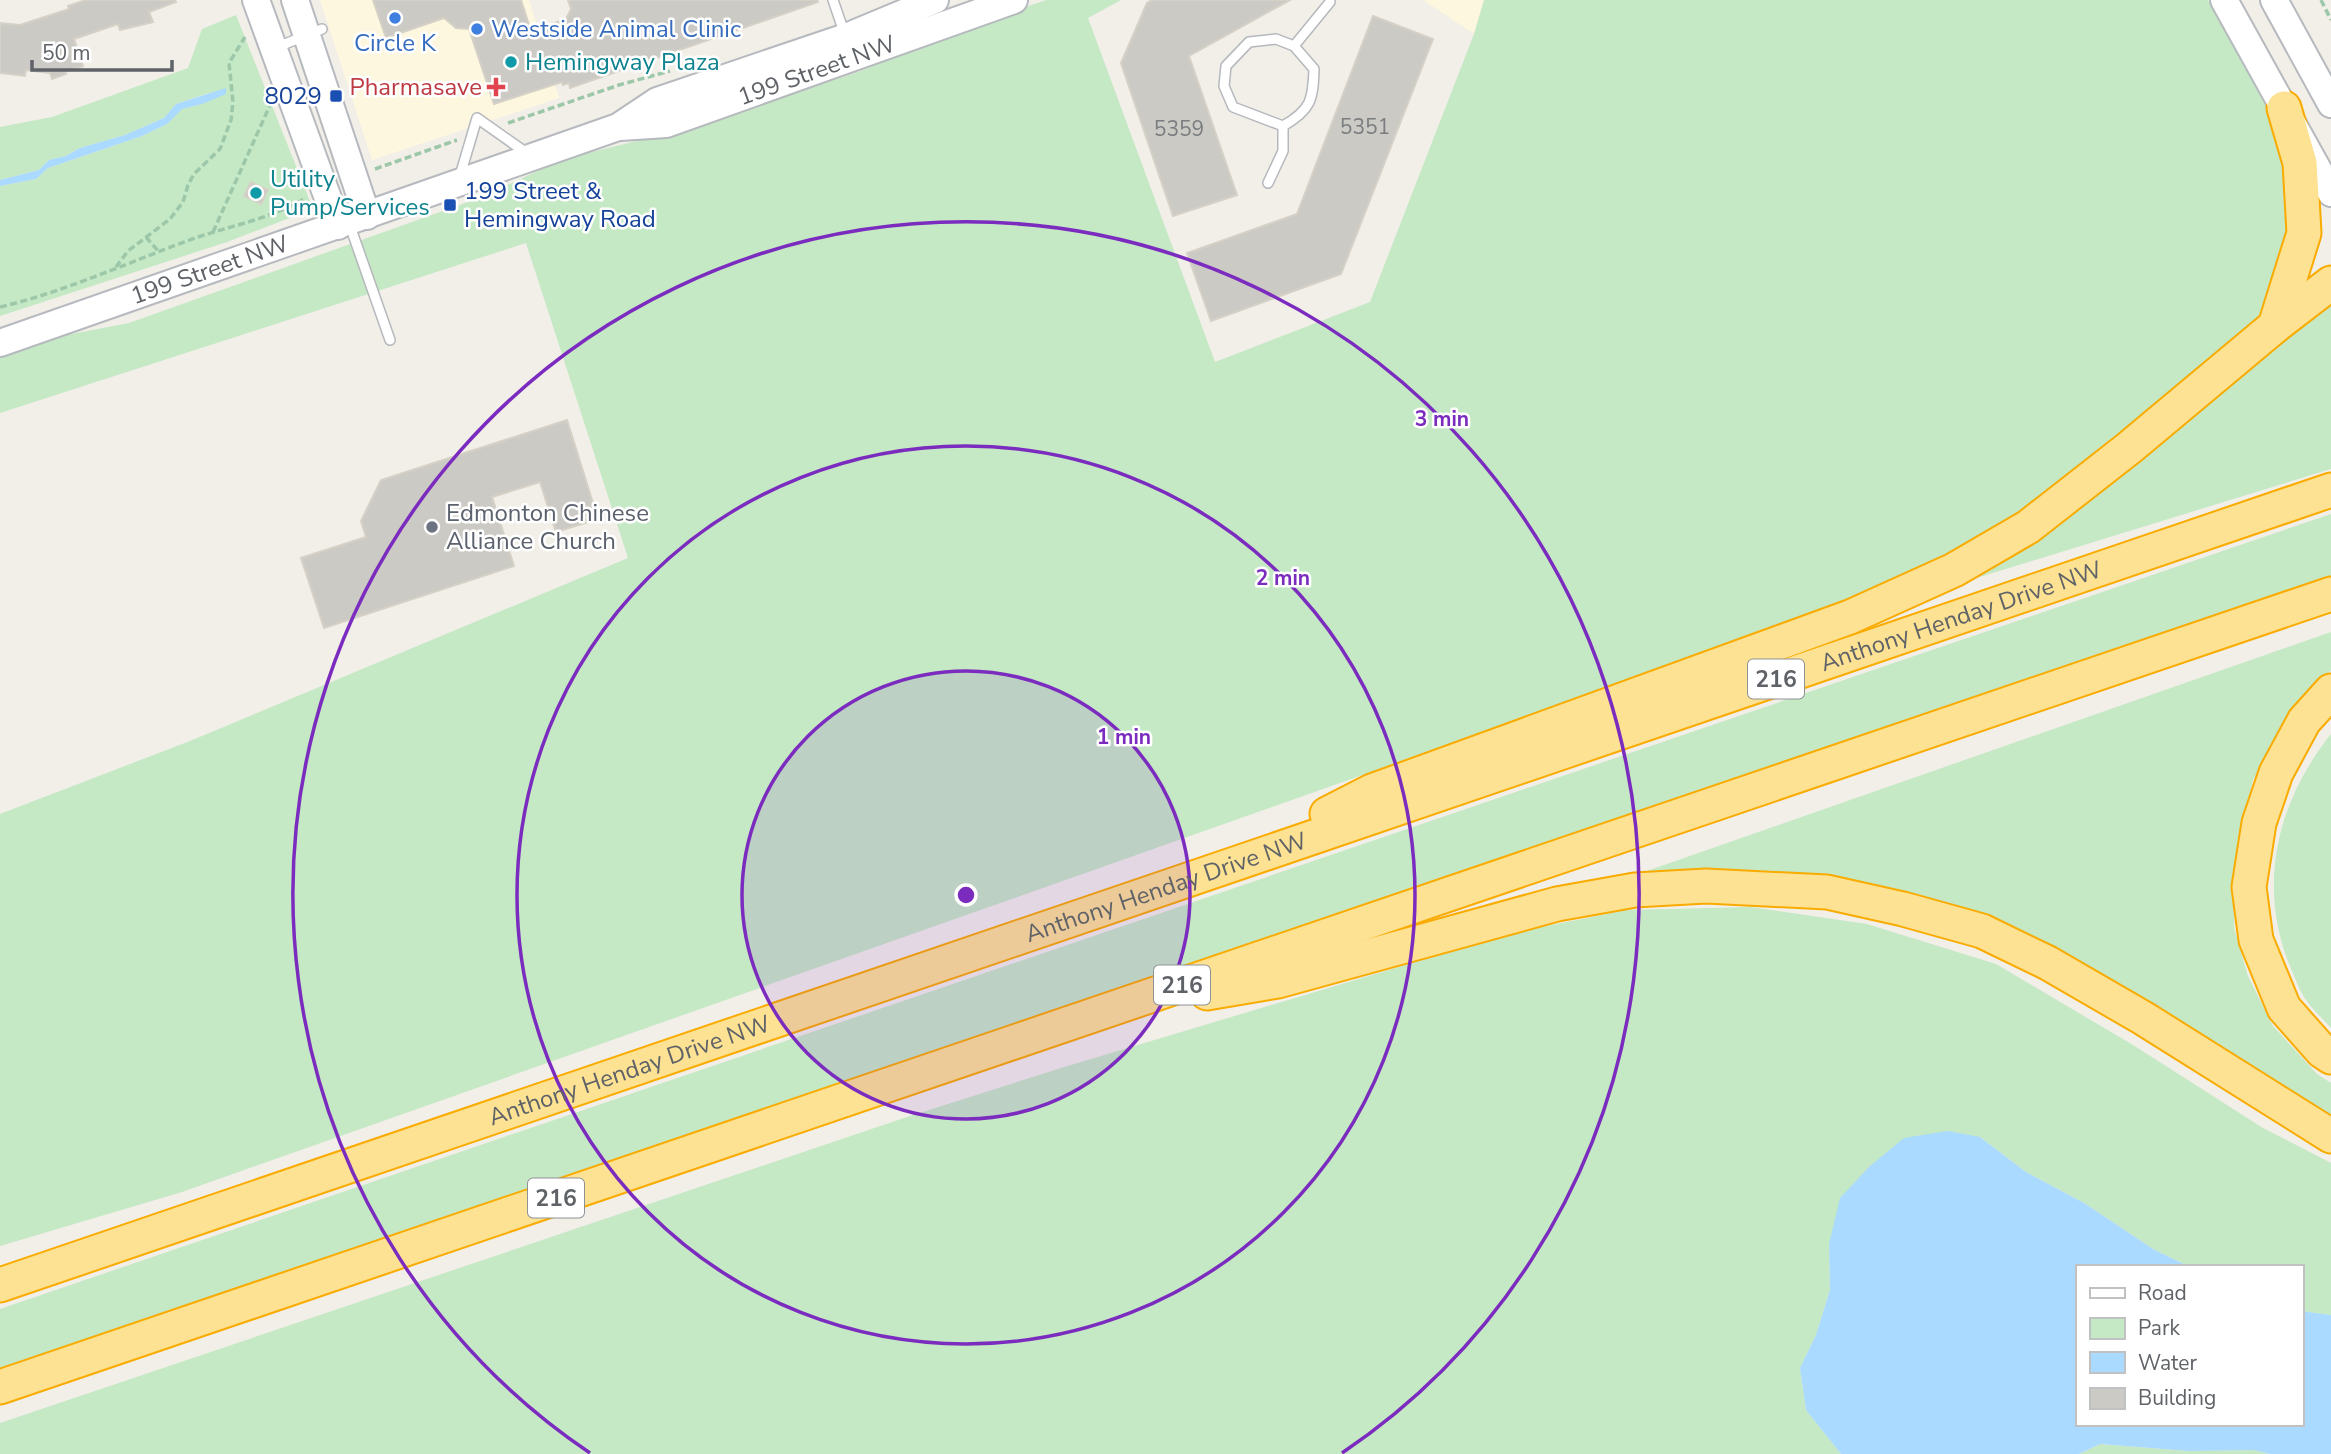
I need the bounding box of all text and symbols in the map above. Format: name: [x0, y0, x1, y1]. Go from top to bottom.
marker: Circle K: [387, 10, 403, 26]
place label: Westside Animal Clinic: [491, 13, 741, 45]
marker: Westside Animal Clinic: [469, 21, 485, 37]
place label: Circle K: [354, 27, 437, 59]
scale bar: [32, 28, 172, 72]
street label: 199 Street NW: [733, 28, 900, 113]
text: 50 m: [42, 39, 91, 67]
place label: Hemingway Plaza: [525, 46, 720, 78]
marker: Hemingway Plaza: [503, 54, 519, 70]
place label: Pharmasave: [350, 71, 482, 103]
marker: Pharmasave: [488, 79, 504, 95]
place label: 8029: [264, 80, 322, 112]
marker: 8029: [328, 88, 344, 104]
house number: 5351: [1340, 113, 1390, 141]
house number: 5359: [1154, 115, 1204, 143]
place label: Utility Pump/Services: [270, 163, 430, 223]
place label: 199 Street & Hemingway Road: [464, 175, 656, 235]
marker: Utility Pump/Services: [248, 185, 264, 201]
marker: 199 Street & Hemingway Road: [442, 197, 458, 213]
street label: 199 Street NW: [126, 227, 293, 312]
text: 3 min: [1415, 405, 1469, 433]
place label: Edmonton Chinese Alliance Church: [446, 497, 649, 557]
marker: Edmonton Chinese Alliance Church: [424, 519, 440, 535]
street label: Anthony Henday Drive NW: [1816, 553, 2106, 679]
text: 2 min: [1256, 564, 1310, 592]
road number: 216: [1748, 660, 1804, 698]
text: 1 min: [1097, 723, 1151, 751]
street label: Anthony Henday Drive NW: [1021, 824, 1311, 950]
centre of rings: [954, 883, 978, 907]
road number: 216: [1154, 966, 1210, 1004]
street label: Anthony Henday Drive NW: [484, 1007, 775, 1133]
road number: 216: [528, 1178, 584, 1218]
legend: [2076, 1265, 2303, 1426]
text: Road: [2138, 1279, 2187, 1307]
text: Park: [2138, 1314, 2180, 1342]
text: Water: [2138, 1349, 2197, 1377]
text: Building: [2138, 1384, 2216, 1412]

